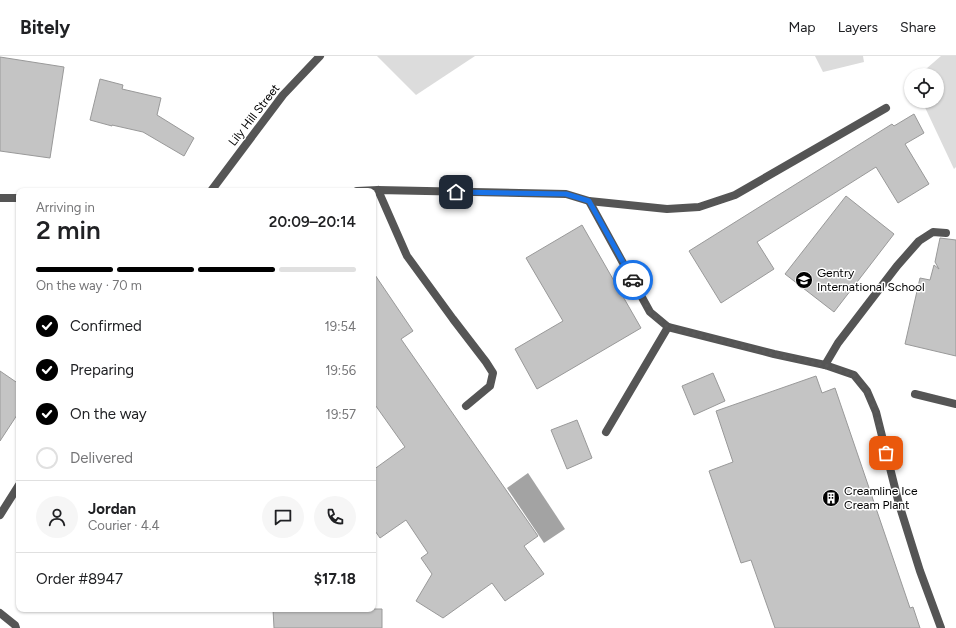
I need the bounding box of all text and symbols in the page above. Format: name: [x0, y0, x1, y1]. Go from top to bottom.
text: Bitely: [20, 16, 70, 39]
text: Map: [788, 19, 816, 36]
text: Layers: [838, 19, 878, 36]
text: Share: [900, 19, 936, 36]
map controls: [904, 68, 944, 108]
button: locate: [904, 68, 944, 108]
street label: Lily Hill Street: [226, 81, 283, 149]
pin: [439, 175, 473, 209]
icon: home: [445, 181, 467, 203]
text: Arriving in: [36, 200, 95, 215]
text: 20:09–20:14: [269, 213, 356, 231]
text: 2 min: [36, 214, 101, 246]
courier: [613, 260, 653, 300]
place label: Gentry International School: [817, 266, 925, 294]
icon: car: [622, 269, 644, 291]
school or university icon: Gentry International School: [794, 270, 814, 290]
text: On the way · 70 m: [36, 278, 142, 293]
icon: check: [36, 315, 58, 337]
text: Confirmed: [70, 317, 142, 335]
text: 19:54: [324, 319, 356, 334]
icon: check: [36, 359, 58, 381]
text: Preparing: [70, 361, 134, 379]
text: 19:56: [325, 363, 356, 378]
icon: check: [36, 403, 58, 425]
text: On the way: [70, 405, 147, 423]
text: 19:57: [326, 407, 356, 422]
pin: [869, 436, 903, 470]
icon: bag: [875, 442, 897, 464]
text: Delivered: [70, 449, 133, 467]
place label: Creamline Ice Cream Plant: [844, 484, 918, 512]
building icon: Creamline Ice Cream Plant: [821, 488, 841, 508]
button: person: [36, 496, 78, 538]
button: chat: [262, 496, 304, 538]
button: phone: [314, 496, 356, 538]
text: Jordan: [88, 500, 136, 518]
text: Courier · 4.4: [88, 518, 160, 533]
text: Order #8947: [36, 570, 123, 588]
text: $17.18: [314, 570, 356, 588]

